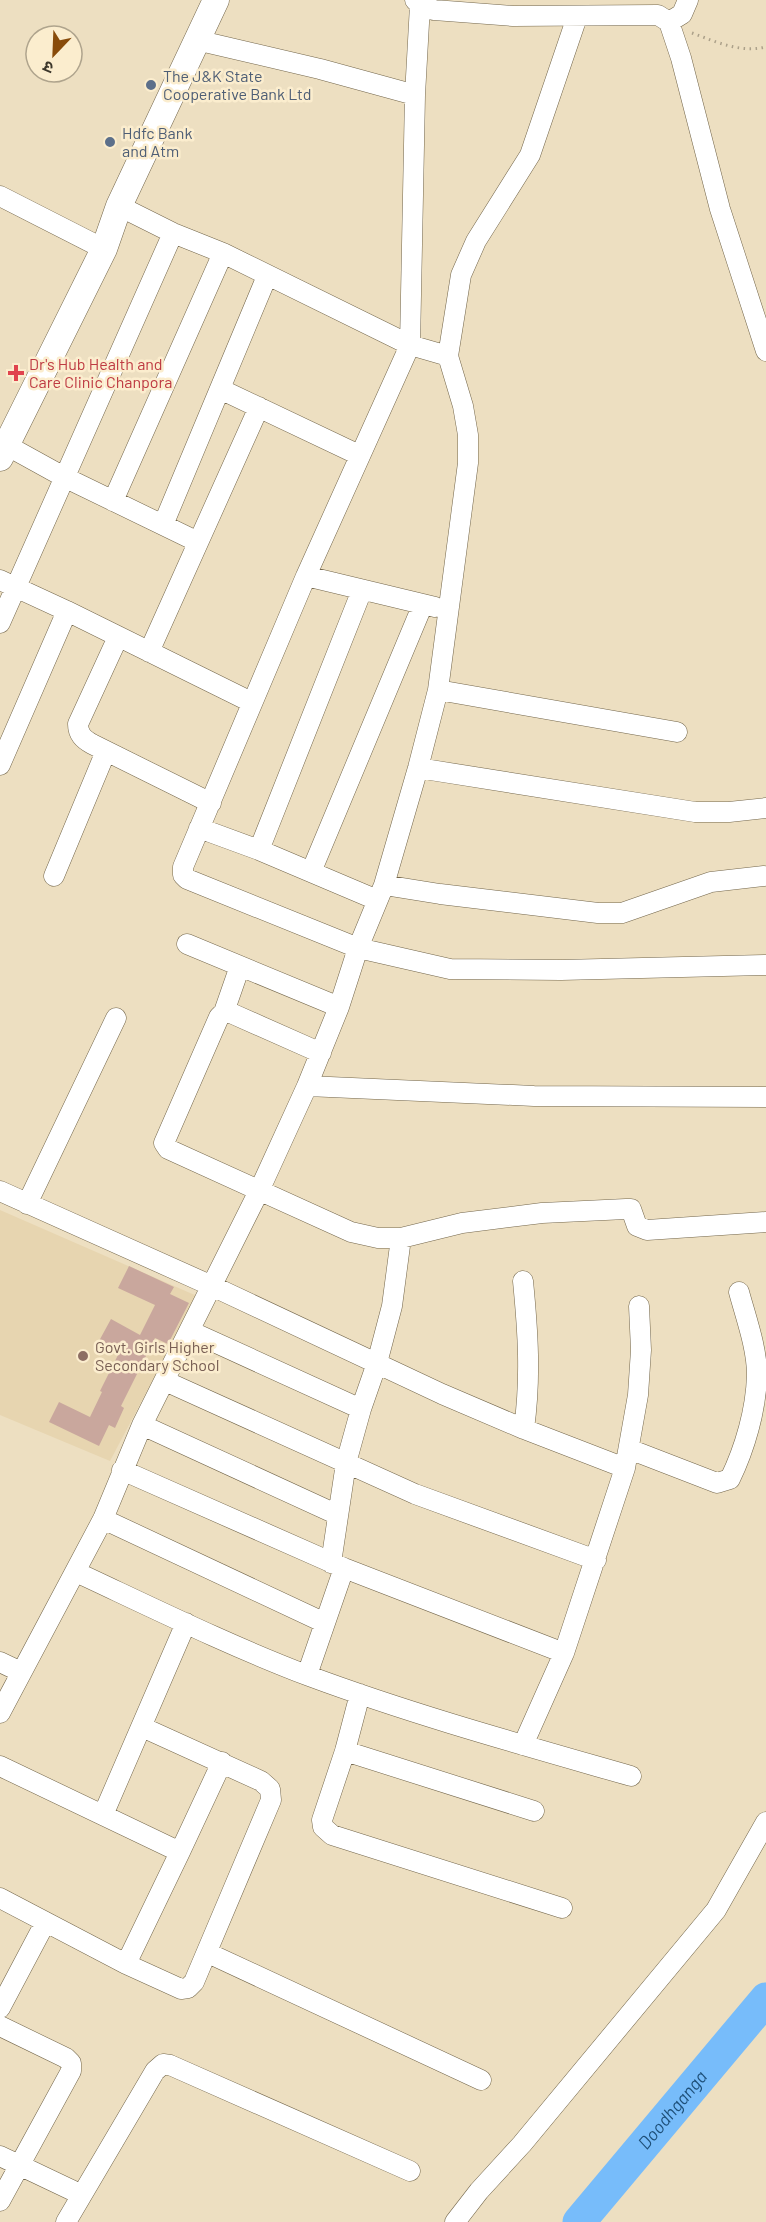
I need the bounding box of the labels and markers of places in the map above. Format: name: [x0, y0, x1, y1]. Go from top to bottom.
place label: The J&K State Cooperative Bank Ltd: [163, 66, 311, 103]
marker: The J&K State Cooperative Bank Ltd: [144, 78, 158, 92]
place label: Hdfc Bank and Atm: [122, 123, 192, 160]
marker: Hdfc Bank and Atm: [103, 135, 117, 149]
place label: Dr's Hub Health and Care Clinic Chanpora: [29, 354, 173, 391]
marker: Dr's Hub Health and Care Clinic Chanpora: [7, 364, 25, 382]
place label: Govt. Girls Higher Secondary School: [95, 1337, 219, 1374]
marker: Govt. Girls Higher Secondary School: [76, 1349, 90, 1363]

